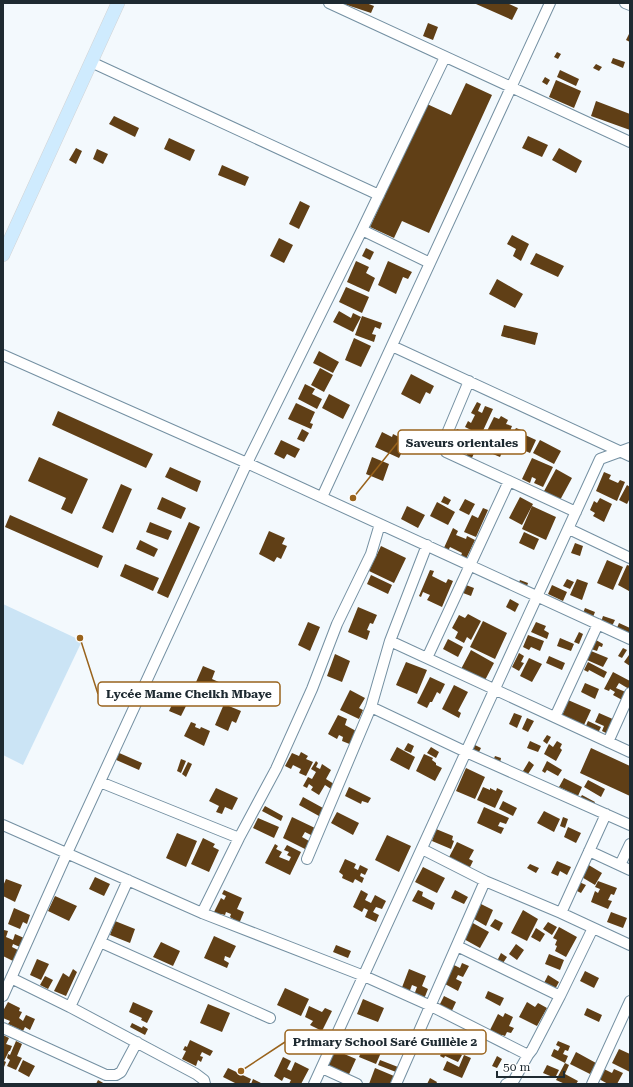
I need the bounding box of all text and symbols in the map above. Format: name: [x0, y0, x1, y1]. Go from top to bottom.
callout: Saveurs orientales: [398, 430, 526, 454]
text: Saveurs orientales: [406, 436, 518, 450]
callout: Lycée Mame Cheikh Mbaye: [98, 682, 280, 706]
text: Lycée Mame Cheikh Mbaye: [106, 687, 272, 701]
callout: Primary School Saré Guillèle 2: [285, 1030, 486, 1054]
text: Primary School Saré Guillèle 2: [293, 1035, 478, 1049]
scale bar: [497, 1053, 564, 1079]
text: 50 m: [503, 1060, 530, 1074]

